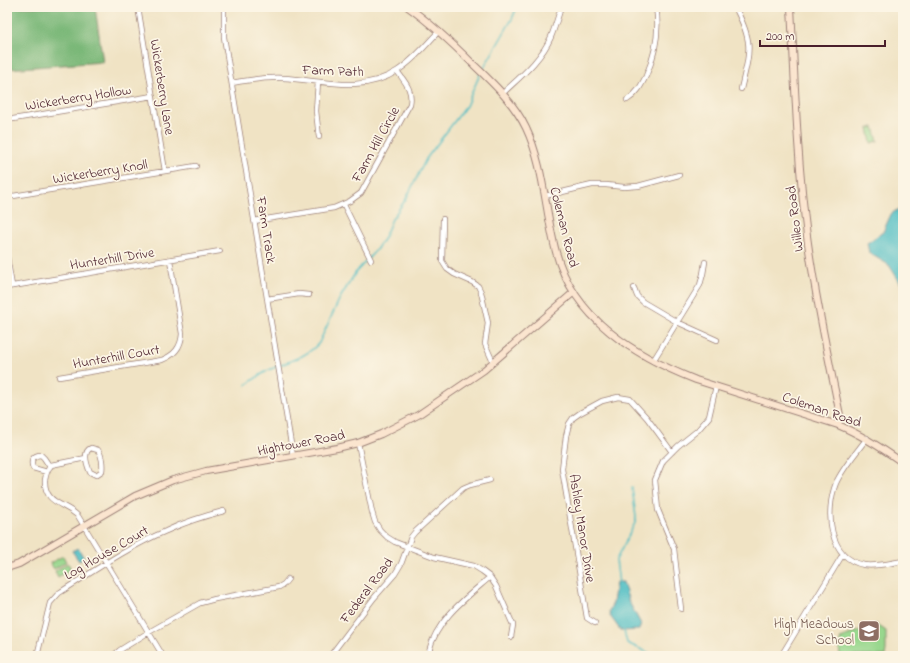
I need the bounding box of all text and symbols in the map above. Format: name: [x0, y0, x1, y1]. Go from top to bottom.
scale bar: [760, 22, 885, 48]
text: 200 m: [766, 28, 795, 46]
street label: Wickerberry Lane: [143, 38, 180, 137]
street label: Farm Path: [301, 60, 364, 83]
street label: Wickerberry Hollow: [24, 80, 133, 118]
street label: Farm Hill Circle: [346, 102, 406, 187]
street label: Wickerberry Knoll: [51, 155, 149, 191]
street label: Coleman Road: [543, 185, 584, 270]
street label: Willeo Road: [781, 185, 810, 253]
street label: Farm Track: [250, 194, 281, 266]
street label: Hunterhill Drive: [69, 242, 157, 276]
street label: Hunterhill Court: [71, 339, 162, 375]
street label: Coleman Road: [779, 387, 864, 434]
street label: Hightower Road: [256, 425, 347, 463]
street label: Ashley Manor Drive: [562, 472, 601, 585]
street label: Log House Court: [61, 520, 154, 587]
street label: Federal Road: [335, 553, 399, 629]
place label: High Meadows School: [774, 614, 854, 651]
school or university icon: High Meadows School: [856, 618, 882, 644]

